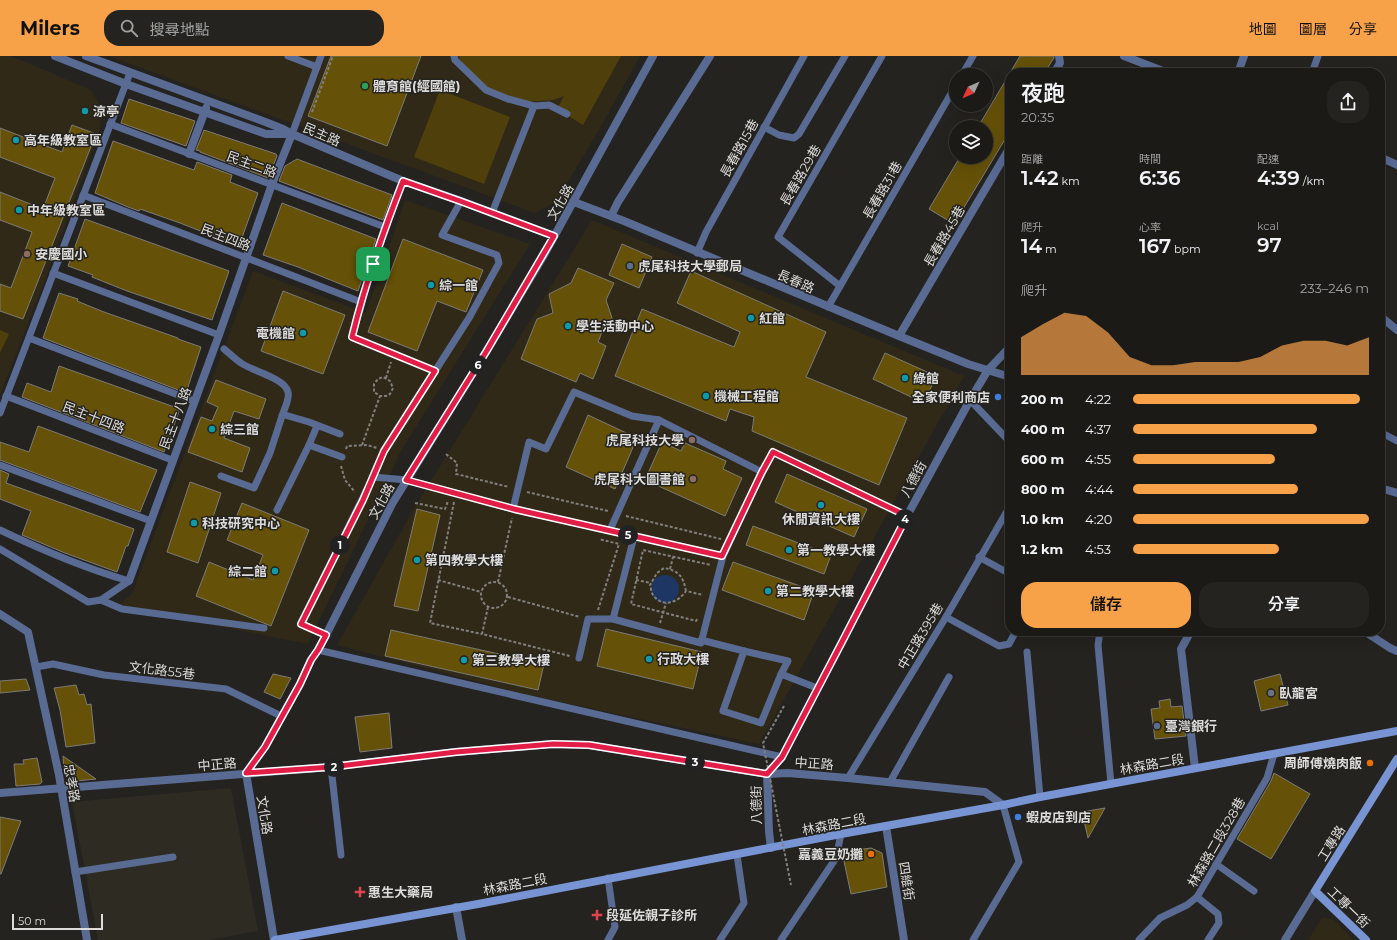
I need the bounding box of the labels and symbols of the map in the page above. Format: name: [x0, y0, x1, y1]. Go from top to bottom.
north arrow: [949, 68, 993, 112]
place label: 體育館(經國館): [373, 78, 460, 94]
marker: 體育館(經國館): [360, 81, 370, 91]
place label: 涼亭: [93, 103, 119, 119]
marker: 涼亭: [80, 106, 90, 116]
street label: 長春路15巷: [716, 116, 762, 180]
street label: 民主路: [301, 119, 343, 149]
place label: 高年級教室區: [24, 132, 102, 148]
marker: 高年級教室區: [11, 135, 21, 145]
street label: 長春路29巷: [776, 142, 824, 208]
street label: 民主二路: [225, 148, 279, 180]
street label: 長春路31巷: [859, 158, 905, 222]
street label: 文化路: [543, 181, 577, 223]
place label: 中年級教室區: [27, 202, 105, 218]
street label: 長春路45巷: [920, 203, 968, 269]
marker: 中年級教室區: [14, 205, 24, 215]
street label: 民主四路: [199, 220, 253, 254]
place label: 安慶國小: [35, 246, 88, 262]
pin: [356, 247, 390, 281]
marker: 安慶國小: [22, 249, 32, 259]
place label: 虎尾科技大學郵局: [638, 258, 742, 274]
marker: 虎尾科技大學郵局: [625, 261, 635, 271]
street label: 長春路: [775, 266, 817, 296]
place label: 綜一館: [439, 277, 478, 293]
marker: 綜一館: [426, 280, 436, 290]
place label: 紅館: [759, 310, 785, 326]
marker: 紅館: [746, 313, 756, 323]
place label: 學生活動中心: [576, 318, 654, 334]
marker: 學生活動中心: [563, 321, 573, 331]
place label: 電機館: [256, 325, 295, 341]
marker: 電機館: [298, 328, 308, 338]
pin: 6: [468, 355, 488, 375]
place label: 綠館: [913, 370, 939, 386]
marker: 綠館: [900, 373, 910, 383]
street label: 民主十八路: [156, 385, 194, 451]
place label: 機械工程館: [714, 388, 779, 404]
place label: 全家便利商店: [912, 389, 990, 405]
marker: 機械工程館: [701, 391, 711, 401]
marker: 全家便利商店: [993, 392, 1003, 402]
street label: 民主十四路: [61, 398, 127, 436]
place label: 綜三館: [220, 421, 259, 437]
marker: 綜三館: [207, 424, 217, 434]
place label: 虎尾科技大學: [606, 432, 684, 448]
marker: 虎尾科技大學: [687, 435, 697, 445]
street label: 八德街: [897, 458, 929, 500]
place label: 虎尾科大圖書館: [594, 471, 685, 487]
marker: 虎尾科大圖書館: [688, 474, 698, 484]
street label: 文化路: [365, 480, 397, 522]
marker: 休閒資訊大樓: [816, 500, 826, 510]
pin: 4: [895, 509, 915, 529]
place label: 休閒資訊大樓: [782, 511, 860, 527]
place label: 科技研究中心: [202, 515, 280, 531]
marker: 科技研究中心: [189, 518, 199, 528]
pin: 5: [618, 525, 638, 545]
pin: 1: [330, 535, 350, 555]
place label: 第一教學大樓: [797, 542, 875, 558]
marker: 第一教學大樓: [784, 545, 794, 555]
place label: 第四教學大樓: [425, 552, 503, 568]
marker: 第四教學大樓: [412, 555, 422, 565]
place label: 綜二館: [228, 563, 267, 579]
marker: 綜二館: [270, 566, 280, 576]
place label: 第二教學大樓: [776, 583, 854, 599]
marker: 第二教學大樓: [763, 586, 773, 596]
street label: 中正路395巷: [894, 600, 946, 672]
place label: 行政大樓: [657, 651, 709, 667]
place label: 第三教學大樓: [472, 652, 550, 668]
marker: 行政大樓: [644, 654, 654, 664]
marker: 第三教學大樓: [459, 655, 469, 665]
street label: 文化路55巷: [128, 658, 196, 682]
place label: 臥龍宮: [1279, 685, 1318, 701]
marker: 臥龍宮: [1266, 688, 1276, 698]
place label: 臺灣銀行: [1165, 718, 1217, 734]
marker: 臺灣銀行: [1152, 721, 1162, 731]
street label: 林森路二段: [1119, 750, 1185, 778]
pin: 3: [685, 752, 705, 772]
street label: 中正路: [197, 754, 237, 774]
street label: 中正路: [794, 754, 834, 772]
place label: 周師傅燒肉飯: [1284, 755, 1362, 771]
pin: 2: [324, 757, 344, 777]
marker: 周師傅燒肉飯: [1365, 758, 1375, 768]
street label: 忠孝路: [61, 762, 83, 804]
street label: 八德街: [748, 785, 764, 825]
street label: 文化路: [254, 794, 276, 836]
street label: 林森路二段328巷: [1184, 794, 1248, 890]
place label: 蝦皮店到店: [1026, 809, 1091, 825]
street label: 林森路二段: [801, 810, 867, 838]
marker: 蝦皮店到店: [1013, 812, 1023, 822]
street label: 工專路: [1314, 822, 1348, 864]
place label: 嘉義豆奶攤: [798, 846, 863, 862]
marker: 嘉義豆奶攤: [866, 849, 876, 859]
street label: 四維街: [896, 860, 918, 902]
street label: 林森路二段: [482, 870, 548, 898]
street label: 工專一街: [1325, 883, 1373, 931]
place label: 惠生大藥局: [368, 884, 433, 900]
marker: 惠生大藥局: [355, 887, 365, 897]
place label: 段延佐親子診所: [606, 907, 697, 923]
marker: 段延佐親子診所: [591, 909, 603, 921]
scale bar: [12, 912, 103, 931]

